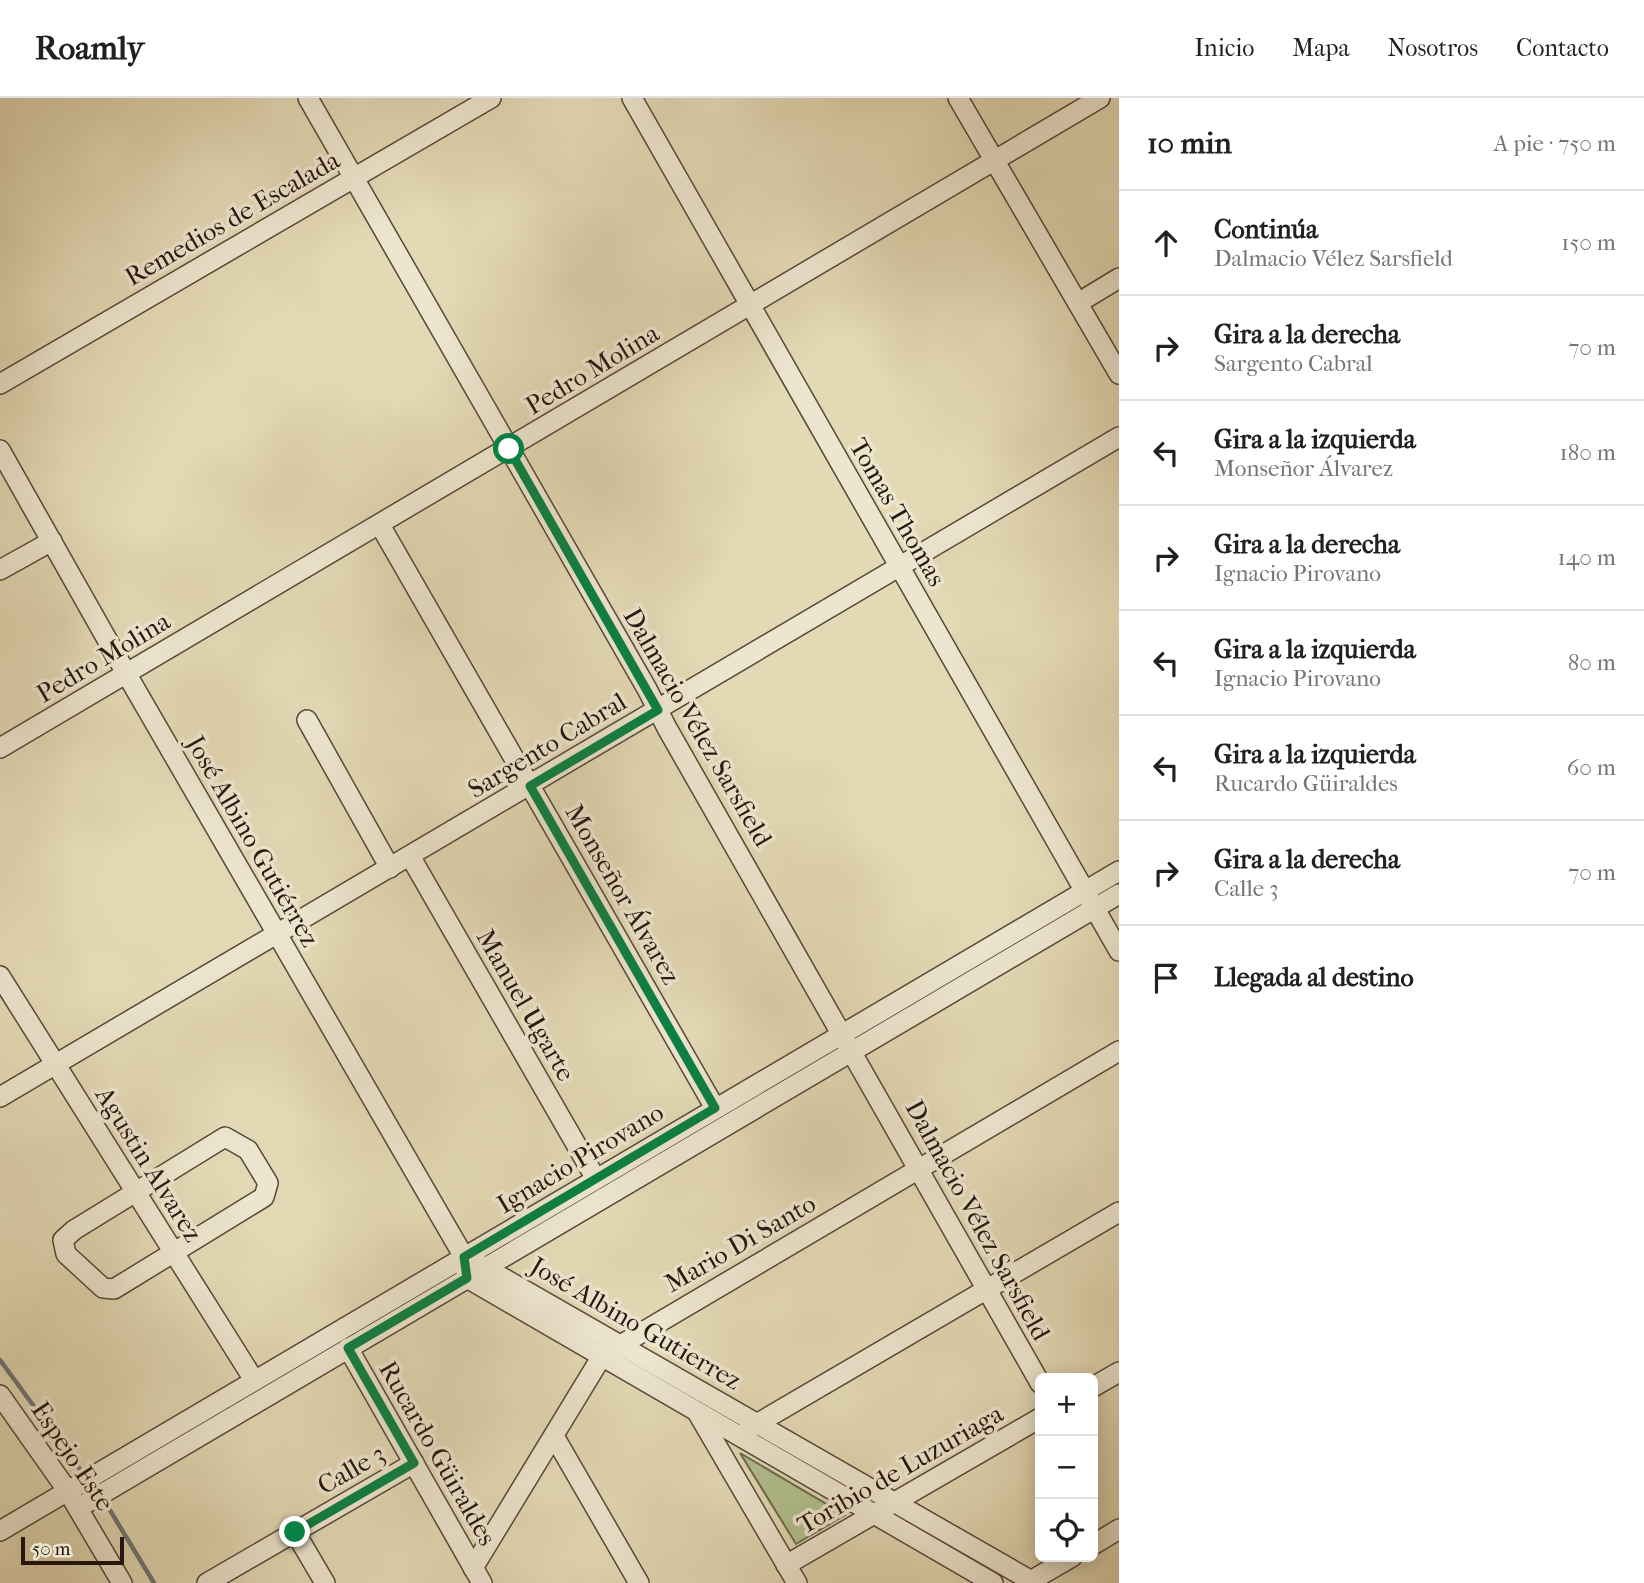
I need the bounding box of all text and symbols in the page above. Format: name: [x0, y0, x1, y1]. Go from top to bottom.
text: Roamly: [35, 29, 144, 68]
text: Inicio: [1194, 34, 1254, 62]
text: Mapa: [1292, 34, 1350, 62]
text: Nosotros: [1388, 34, 1478, 62]
text: Contacto: [1516, 34, 1609, 62]
text: 10 min: [1147, 126, 1232, 161]
text: A pie · 750 m: [1494, 130, 1616, 157]
street label: Remedios de Escalada: [119, 144, 346, 293]
text: Continúa: [1214, 214, 1318, 245]
icon: ahead: [1147, 224, 1185, 262]
text: 150 m: [1561, 229, 1616, 256]
text: Dalmacio Vélez Sarsfield: [1214, 245, 1453, 272]
street label: Pedro Molina: [520, 317, 665, 421]
text: Gira a la derecha: [1214, 319, 1400, 350]
icon: right: [1147, 329, 1185, 367]
text: 70 m: [1568, 334, 1616, 361]
text: Sargento Cabral: [1214, 350, 1373, 377]
text: Gira a la izquierda: [1214, 424, 1416, 455]
route start: [493, 433, 524, 464]
street label: Tomas Thomas: [843, 433, 952, 592]
icon: left: [1147, 434, 1185, 472]
text: 180 m: [1559, 439, 1616, 466]
text: Monseñor Álvarez: [1214, 455, 1393, 482]
text: Gira a la derecha: [1214, 529, 1400, 560]
icon: right: [1147, 539, 1185, 577]
text: 140 m: [1557, 544, 1616, 571]
text: Ignacio Pirovano: [1214, 560, 1381, 587]
street label: Dalmacio Vélez Sarsfield: [617, 603, 779, 853]
street label: Pedro Molina: [31, 605, 176, 709]
text: Gira a la izquierda: [1214, 634, 1416, 665]
icon: left: [1147, 644, 1185, 682]
text: 80 m: [1568, 649, 1616, 676]
text: Ignacio Pirovano: [1214, 665, 1381, 692]
street label: Sargento Cabral: [462, 686, 632, 805]
street label: José Albino Gutiérrez: [179, 729, 326, 952]
text: Gira a la izquierda: [1214, 739, 1416, 770]
icon: left: [1147, 749, 1185, 787]
text: 60 m: [1567, 754, 1616, 781]
text: Rucardo Güiraldes: [1214, 770, 1398, 797]
street label: Monseñor Álvarez: [559, 798, 687, 990]
text: Gira a la derecha: [1214, 844, 1400, 875]
icon: right: [1147, 854, 1185, 892]
text: 70 m: [1568, 859, 1616, 886]
text: Calle 3: [1214, 875, 1278, 902]
street label: Manuel Ugarte: [470, 924, 582, 1087]
icon: arrive: [1147, 959, 1185, 997]
text: Llegada al destino: [1214, 962, 1414, 993]
street label: Agustin Alvarez: [88, 1080, 209, 1247]
street label: Dalmacio Vélez Sarsfield: [899, 1095, 1057, 1347]
street label: Ignacio Pirovano: [491, 1097, 669, 1220]
street label: Mario Di Santo: [659, 1188, 821, 1299]
street label: José Albino Gutierrez: [523, 1249, 747, 1396]
street label: Rucardo Güiraldes: [372, 1356, 503, 1551]
map controls: [1035, 1373, 1098, 1562]
button: +: [1035, 1373, 1098, 1436]
street label: Espejo Este: [25, 1396, 121, 1517]
street label: Toribio de Luzuriaga: [792, 1397, 1009, 1541]
button: −: [1035, 1436, 1098, 1499]
street label: Calle 3: [312, 1438, 391, 1501]
button: locate: [1035, 1499, 1098, 1562]
route end: [279, 1516, 310, 1547]
scale bar: [21, 1534, 124, 1566]
text: 50 m: [32, 1538, 71, 1560]

